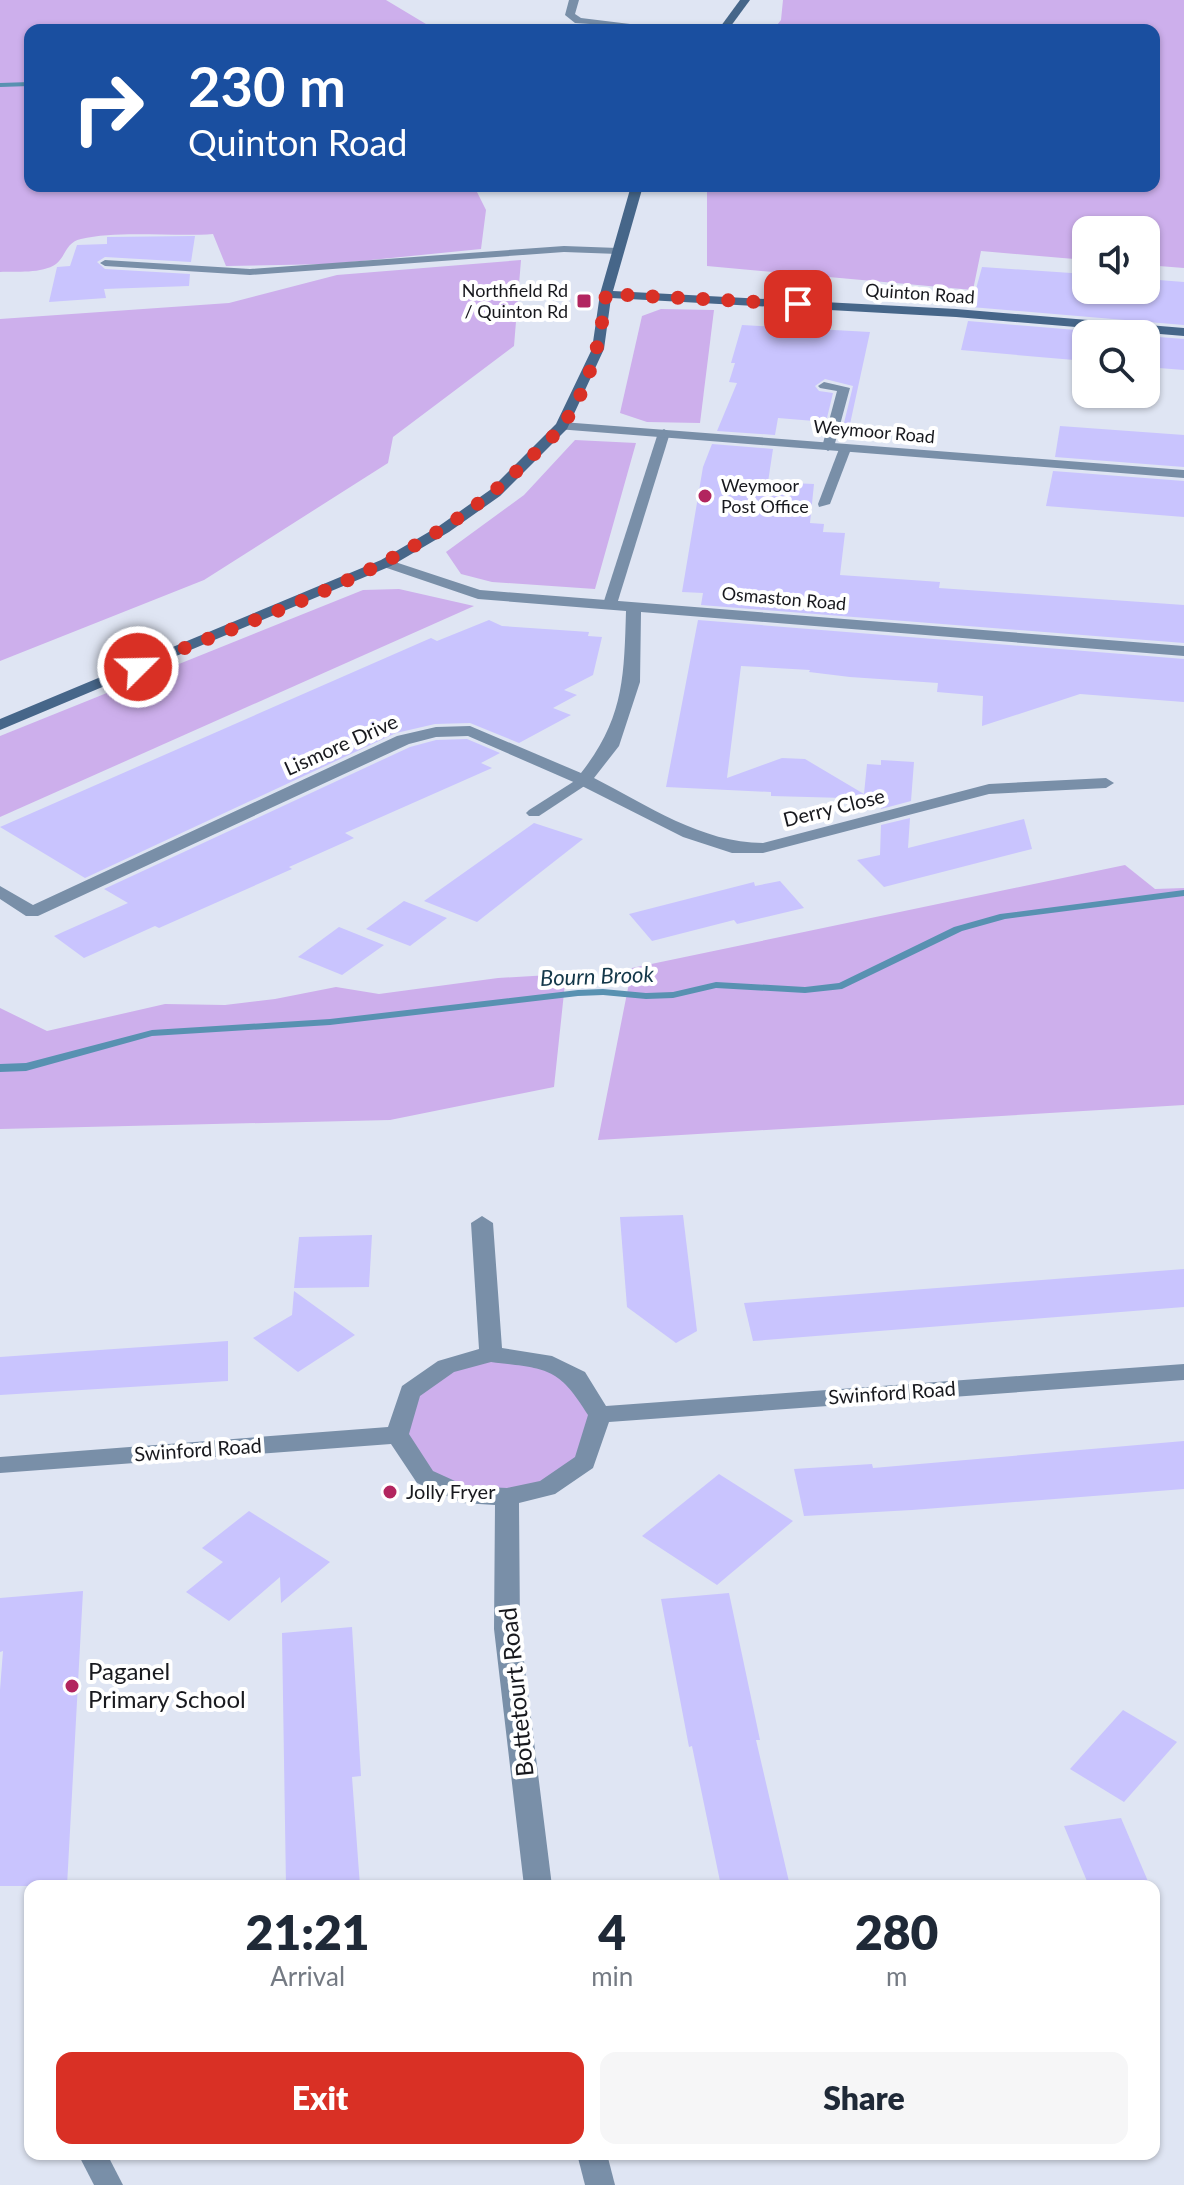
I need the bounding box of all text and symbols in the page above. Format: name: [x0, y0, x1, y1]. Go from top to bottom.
text: 230 m: [188, 52, 346, 119]
icon: right: [56, 56, 160, 160]
text: Quinton Road: [188, 120, 407, 164]
map controls: [1072, 216, 1160, 408]
button: sound: [1072, 216, 1160, 304]
pin: [764, 270, 832, 338]
street label: Quinton Road: [865, 278, 976, 308]
place label: Northfield Rd / Quinton Rd: [462, 279, 568, 322]
icon: arrive: [776, 282, 820, 326]
marker: Northfield Rd / Quinton Rd: [575, 292, 593, 310]
button: search: [1072, 320, 1160, 408]
street label: Weymoor Road: [812, 415, 936, 447]
place label: Weymoor Post Office: [721, 474, 809, 517]
marker: Weymoor Post Office: [696, 487, 714, 505]
street label: Osmaston Road: [721, 582, 847, 614]
position arrow: [96, 625, 180, 709]
street label: Lismore Drive: [280, 708, 401, 780]
street label: Derry Close: [781, 783, 887, 831]
water label: Bourn Brook: [540, 960, 655, 991]
street label: Swinford Road: [827, 1376, 956, 1408]
street label: Swinford Road: [133, 1433, 262, 1465]
place label: Jolly Fryer: [406, 1479, 496, 1503]
marker: Jolly Fryer: [381, 1483, 399, 1501]
street label: Bottetourt Road: [492, 1606, 539, 1778]
place label: Paganel Primary School: [88, 1656, 246, 1713]
marker: Paganel Primary School: [63, 1677, 81, 1695]
text: 21:21: [246, 1903, 370, 1960]
text: 4: [598, 1903, 626, 1960]
text: 280: [855, 1903, 938, 1960]
text: Arrival: [270, 1960, 345, 1992]
text: min: [591, 1960, 633, 1992]
text: m: [886, 1960, 907, 1992]
button: Exit: [56, 2052, 584, 2144]
button: Share: [600, 2052, 1128, 2144]

